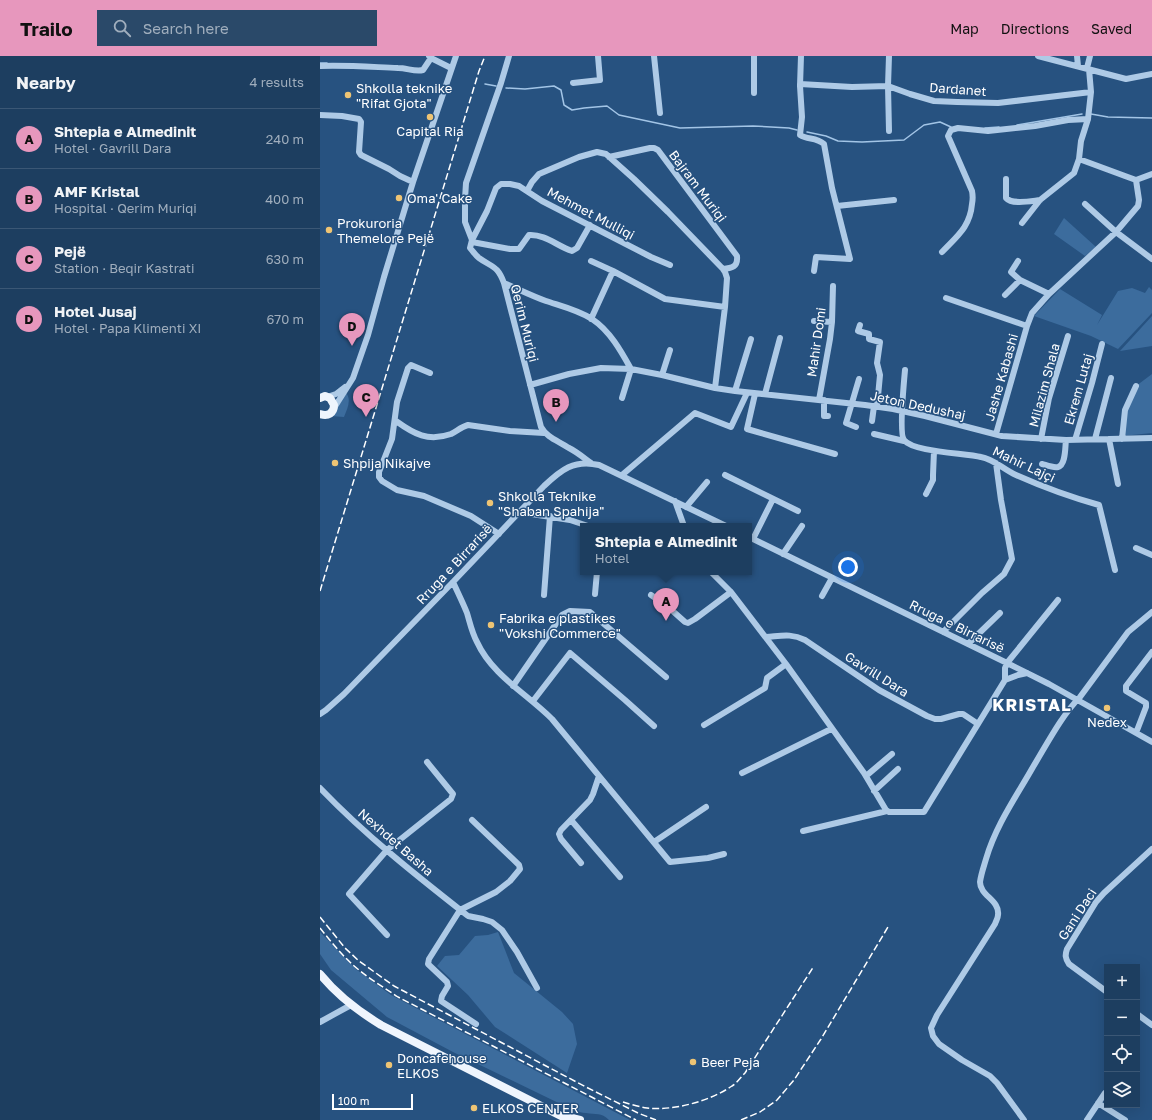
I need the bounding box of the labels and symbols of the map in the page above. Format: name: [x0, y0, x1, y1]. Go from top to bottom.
street label: Dardanet: [929, 79, 987, 99]
place label: Shkolla teknike "Rifat Gjota": [356, 80, 452, 111]
marker: Shkolla teknike "Rifat Gjota": [343, 90, 353, 100]
marker: Capital Ria: [425, 112, 435, 122]
place label: Capital Ria: [396, 123, 464, 139]
street label: Bajram Muriqi: [666, 147, 730, 225]
street label: Mehmet Mulliqi: [545, 183, 637, 243]
place label: Oma' Cake: [407, 190, 472, 206]
marker: Oma' Cake: [394, 193, 404, 203]
place label: Prokuroria Themelore Pejë: [337, 215, 434, 246]
marker: Prokuroria Themelore Pejë: [324, 225, 334, 235]
street label: Qerim Muriqi: [508, 282, 542, 364]
street label: Mahir Domi: [803, 306, 829, 378]
pin: D: [339, 313, 365, 346]
street label: Jashe Kabashi: [981, 331, 1021, 423]
street label: Milazim Shala: [1025, 341, 1063, 429]
street label: Ekrem Lutaj: [1060, 351, 1096, 427]
pin: C: [353, 384, 379, 417]
street label: Jeton Dedushaj: [869, 387, 967, 423]
pin: B: [543, 389, 569, 422]
street label: Mahir Lajçi: [990, 443, 1058, 485]
place label: Shpija Nikajve: [343, 455, 431, 471]
marker: Shpija Nikajve: [330, 458, 340, 468]
place label: Shkolla Teknike "Shaban Spahija": [498, 488, 604, 519]
marker: Shkolla Teknike "Shaban Spahija": [485, 498, 495, 508]
street label: Rruga e Birrarisë: [413, 521, 495, 607]
your location: [838, 557, 858, 577]
pin: A: [653, 588, 679, 621]
street label: Rruga e Birrarisë: [907, 596, 1007, 656]
place label: Fabrika e plastikes "Vokshi Commerce": [499, 610, 621, 641]
marker: Fabrika e plastikes "Vokshi Commerce": [486, 620, 496, 630]
street label: Gavrill Dara: [842, 648, 912, 700]
district label: KRISTAL: [992, 694, 1072, 715]
marker: Nedex: [1102, 703, 1112, 713]
place label: Nedex: [1087, 714, 1127, 730]
street label: Nexhdet Basha: [355, 805, 437, 879]
street label: Gani Daci: [1054, 885, 1100, 943]
place label: Doncafehouse ELKOS: [397, 1050, 487, 1081]
place label: Beer Peja: [701, 1054, 760, 1070]
marker: Beer Peja: [688, 1057, 698, 1067]
marker: Doncafehouse ELKOS: [384, 1060, 394, 1070]
scale bar: [332, 1092, 413, 1111]
place label: ELKOS CENTER: [482, 1100, 579, 1116]
marker: ELKOS CENTER: [469, 1103, 479, 1113]

